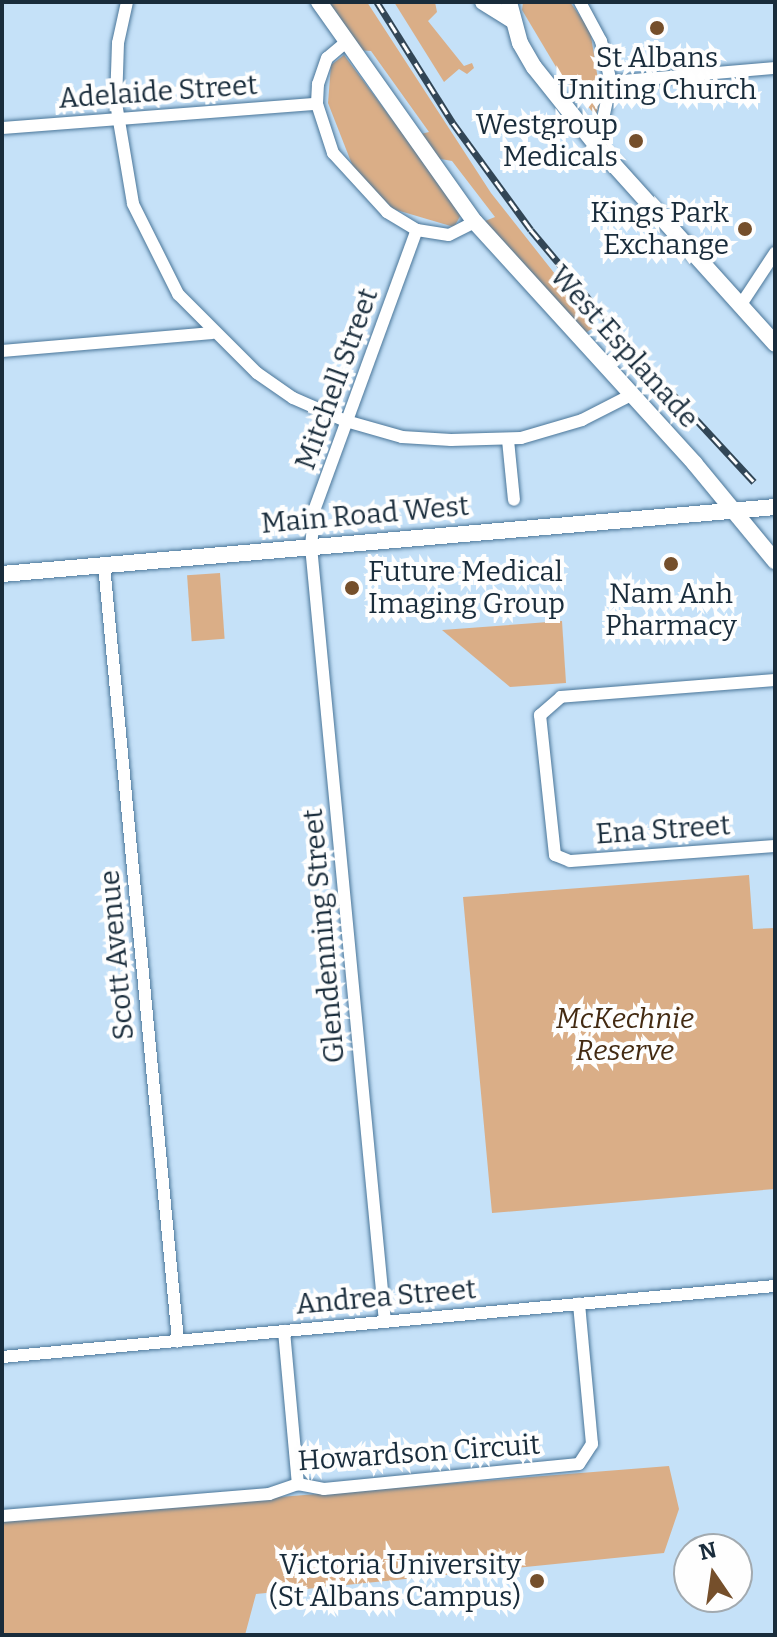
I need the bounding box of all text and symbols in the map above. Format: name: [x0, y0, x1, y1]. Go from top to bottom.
marker: St Albans Uniting Church: [648, 19, 666, 37]
place label: St Albans Uniting Church: [557, 41, 757, 107]
street label: Adelaide Street: [58, 68, 258, 116]
place label: Westgroup Medicals: [476, 108, 618, 174]
marker: Westgroup Medicals: [625, 130, 647, 152]
place label: Kings Park Exchange: [590, 196, 729, 262]
marker: Kings Park Exchange: [736, 220, 754, 238]
street label: West Esplanade: [543, 259, 705, 435]
street label: Mitchell Street: [289, 284, 385, 474]
street label: Main Road West: [260, 489, 470, 541]
place label: Future Medical Imaging Group: [368, 555, 565, 621]
marker: Nam Anh Pharmacy: [662, 555, 680, 573]
place label: Nam Anh Pharmacy: [605, 577, 737, 643]
marker: Future Medical Imaging Group: [343, 579, 361, 597]
street label: Glendenning Street: [296, 807, 352, 1065]
street label: Ena Street: [595, 809, 731, 851]
street label: Scott Avenue: [93, 869, 141, 1041]
park label: McKechnie Reserve: [556, 1002, 694, 1068]
street label: Andrea Street: [295, 1272, 477, 1322]
street label: Howardson Circuit: [297, 1428, 541, 1478]
north arrow: [673, 1533, 753, 1613]
text: N: [697, 1536, 719, 1566]
place label: Victoria University (St Albans Campus): [269, 1548, 521, 1614]
marker: Victoria University (St Albans Campus): [528, 1572, 546, 1590]

